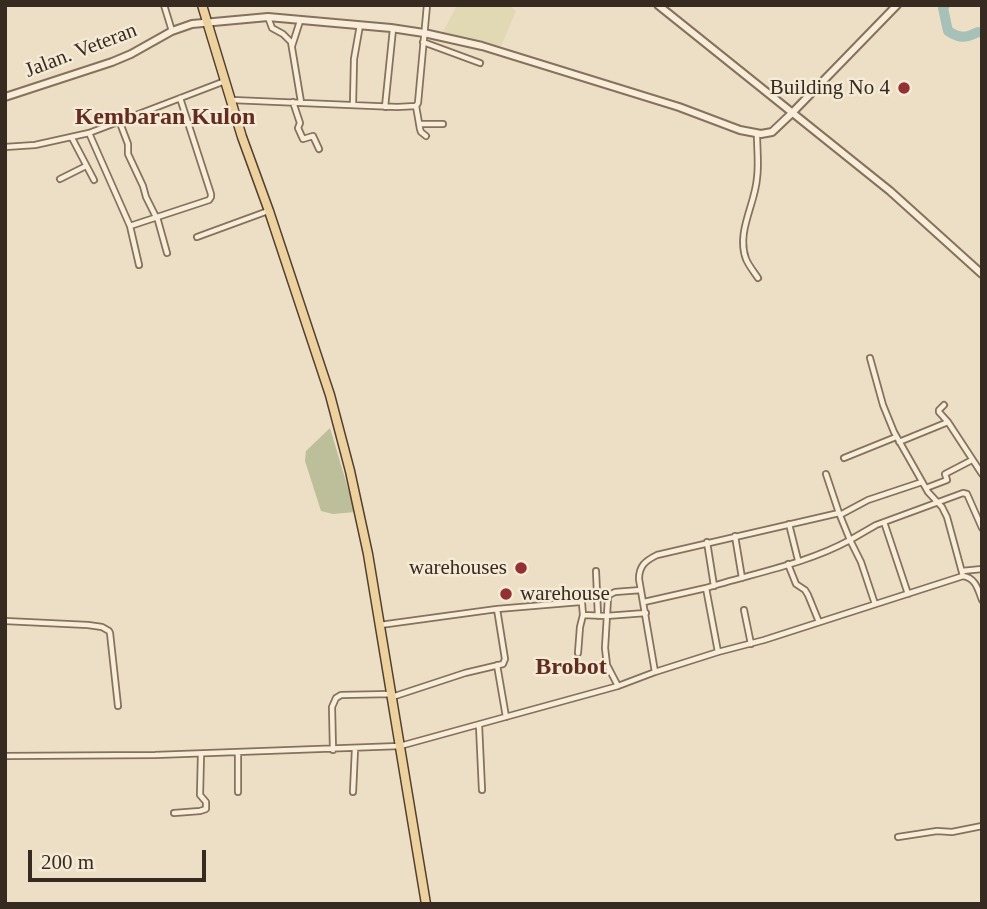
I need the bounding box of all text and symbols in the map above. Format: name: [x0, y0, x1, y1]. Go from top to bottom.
street label: Jalan. Veteran: [22, 18, 140, 84]
place label: Building No 4: [770, 75, 890, 101]
marker: Building No 4: [896, 80, 912, 96]
district label: Kembaran Kulon: [75, 104, 255, 132]
place label: warehouses: [409, 555, 507, 581]
marker: warehouses: [513, 560, 529, 576]
place label: warehouse: [520, 581, 610, 607]
marker: warehouse: [498, 586, 514, 602]
district label: Brobot: [535, 654, 607, 682]
scale bar: [32, 836, 210, 880]
text: 200 m: [41, 850, 94, 874]

